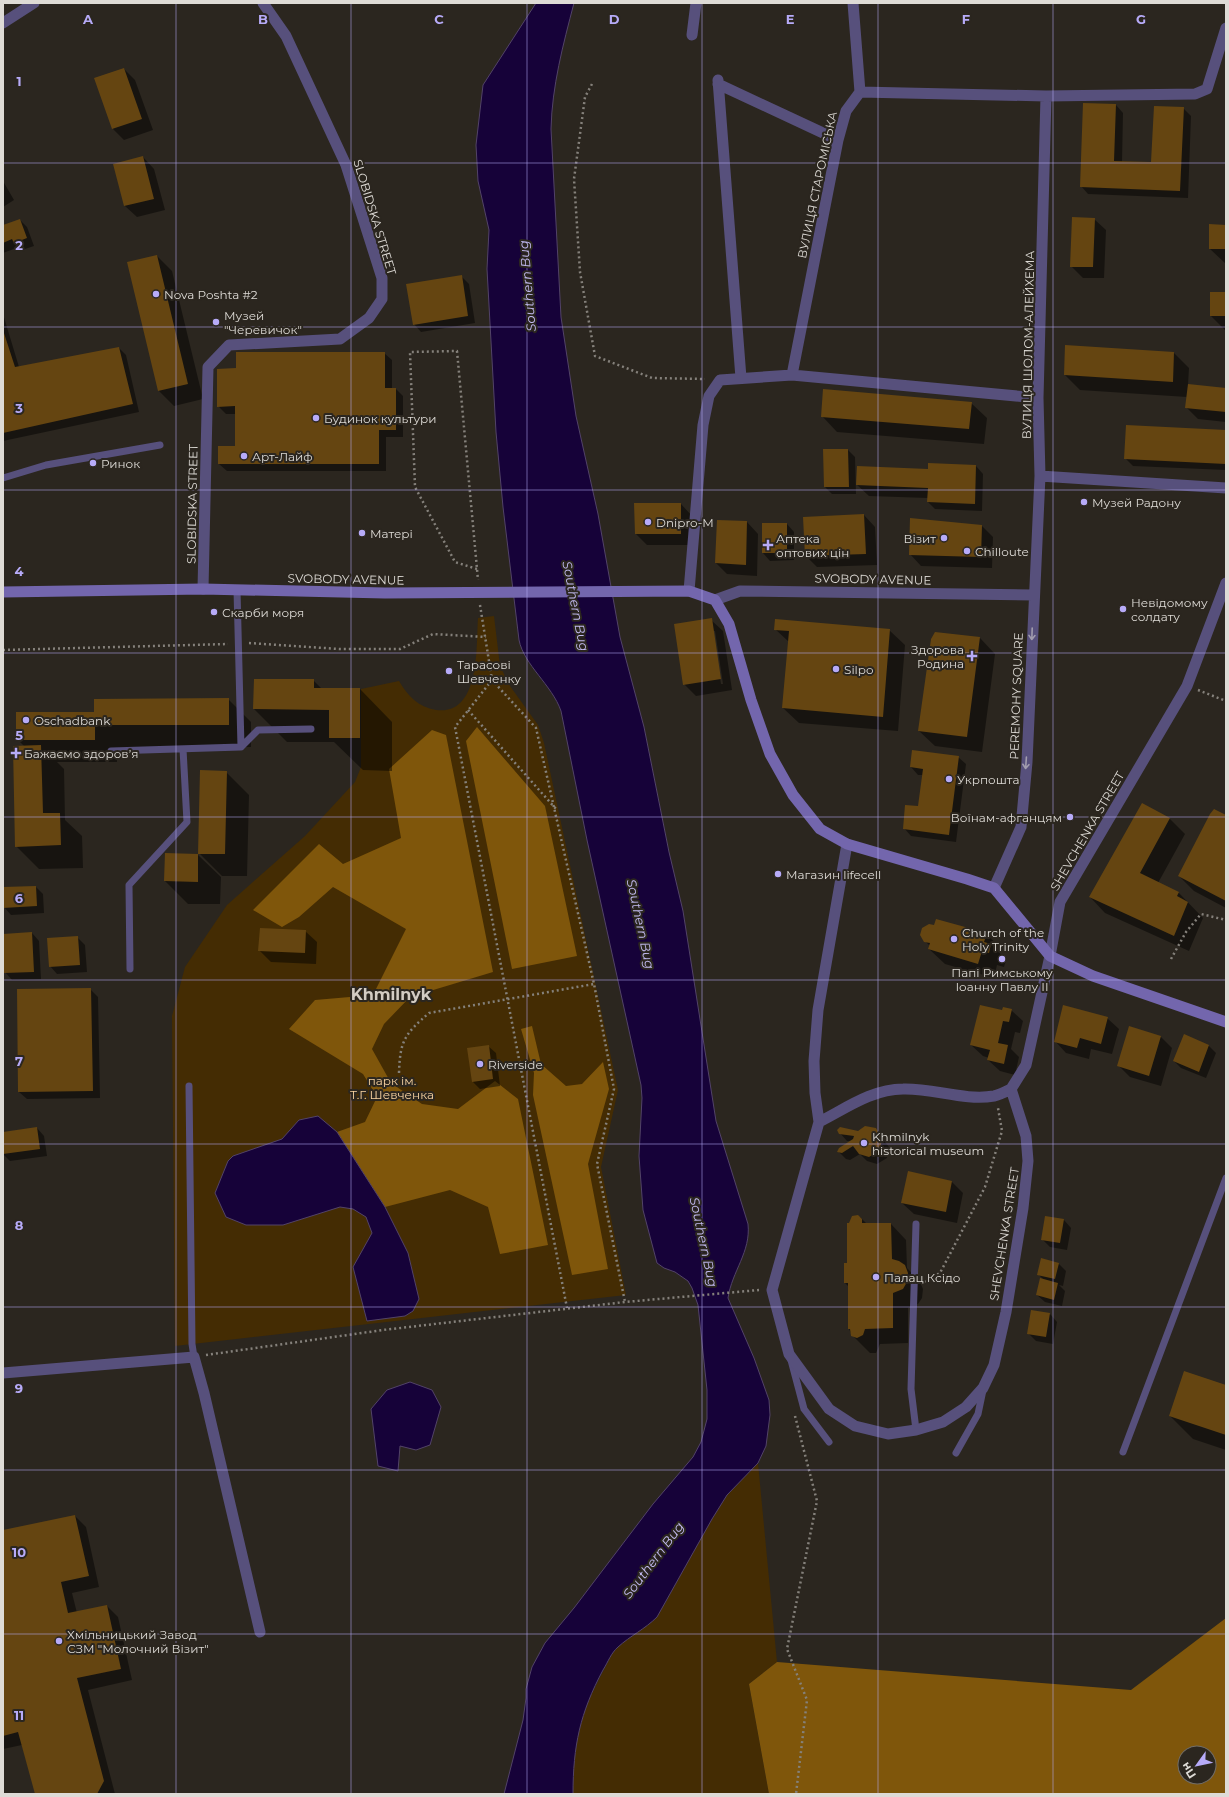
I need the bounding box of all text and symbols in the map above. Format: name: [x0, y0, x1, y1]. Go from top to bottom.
text: A: [82, 11, 94, 27]
text: B: [258, 11, 268, 27]
text: C: [434, 11, 444, 27]
text: D: [609, 11, 620, 27]
text: E: [786, 11, 795, 27]
text: F: [962, 11, 970, 27]
text: G: [1136, 11, 1146, 27]
text: 1: [16, 73, 22, 89]
street label: ВУЛИЦЯ СТАРОМІСЬКА: [794, 110, 840, 260]
street label: SLOBIDSKA STREET: [350, 157, 400, 277]
text: 2: [15, 237, 23, 253]
water label: Southern Bug: [515, 240, 539, 332]
street label: ВУЛИЦЯ ШОЛОМ-АЛЕЙХЕМА: [1019, 251, 1037, 439]
place label: Nova Poshta #2: [164, 287, 258, 302]
marker: Nova Poshta #2: [151, 289, 161, 299]
place label: Музей "Черевичок": [224, 308, 302, 337]
marker: Музей "Черевичок": [211, 317, 221, 327]
text: 3: [14, 400, 23, 416]
place label: Будинок культури: [324, 411, 437, 426]
marker: Будинок культури: [311, 413, 321, 423]
street label: SLOBIDSKA STREET: [183, 444, 201, 564]
place label: Арт-Лайф: [252, 449, 313, 464]
marker: Арт-Лайф: [239, 451, 249, 461]
place label: Ринок: [101, 456, 140, 471]
marker: Ринок: [88, 458, 98, 468]
place label: Музей Радону: [1092, 495, 1181, 510]
marker: Музей Радону: [1079, 497, 1089, 507]
place label: Dnipro-M: [656, 515, 714, 530]
marker: Dnipro-M: [643, 517, 653, 527]
place label: Матері: [370, 526, 413, 541]
marker: Матері: [357, 528, 367, 538]
place label: Аптека оптових цін: [776, 531, 849, 560]
place label: Візит: [903, 531, 936, 546]
marker: Візит: [939, 533, 949, 543]
marker: Аптека оптових цін: [763, 540, 773, 550]
place label: Chilloute: [975, 544, 1029, 559]
marker: Chilloute: [962, 546, 972, 556]
water label: Southern Bug: [559, 560, 593, 653]
text: 4: [15, 563, 24, 579]
street label: SVOBODY AVENUE: [288, 570, 404, 588]
street label: SVOBODY AVENUE: [815, 570, 931, 588]
place label: Невідомому солдату: [1131, 595, 1208, 624]
marker: Невідомому солдату: [1118, 604, 1128, 614]
place label: Скарби моря: [222, 605, 304, 620]
marker: Скарби моря: [209, 607, 219, 617]
one-way arrow: [1028, 627, 1035, 640]
street label: PEREMOHY SQUARE: [1006, 632, 1026, 760]
place label: Здорова Родина: [911, 642, 964, 671]
marker: Здорова Родина: [967, 651, 977, 661]
place label: Тарасові Шевченку: [457, 657, 521, 686]
place label: Silpo: [844, 662, 874, 677]
marker: Silpo: [831, 664, 841, 674]
marker: Тарасові Шевченку: [444, 666, 454, 676]
place label: Oschadbank: [34, 713, 111, 728]
marker: Oschadbank: [21, 715, 31, 725]
text: 5: [15, 727, 23, 743]
place label: Бажаємо здоров’я: [24, 746, 138, 761]
marker: Бажаємо здоров’я: [11, 748, 21, 758]
one-way arrow: [1023, 756, 1030, 769]
street label: SHEVCHENKA STREET: [1047, 769, 1127, 893]
place label: Укрпошта: [957, 772, 1019, 787]
marker: Укрпошта: [944, 774, 954, 784]
place label: Воїнам-афганцям: [951, 810, 1062, 825]
marker: Воїнам-афганцям: [1065, 812, 1075, 822]
place label: Магазин lifecell: [786, 867, 881, 882]
marker: Магазин lifecell: [773, 869, 783, 879]
water label: Southern Bug: [624, 878, 658, 971]
text: 6: [15, 890, 24, 906]
place label: Church of the Holy Trinity: [962, 925, 1044, 954]
marker: Church of the Holy Trinity: [949, 934, 959, 944]
marker: Папі Римському Іоанну Павлу II: [997, 954, 1007, 964]
place label: Папі Римському Іоанну Павлу II: [951, 965, 1053, 994]
district label: Khmilnyk: [351, 985, 432, 1004]
text: 7: [15, 1053, 23, 1069]
place label: Riverside: [488, 1057, 543, 1072]
marker: Riverside: [475, 1059, 485, 1069]
park label: парк ім. Т.Г. Шевченка: [350, 1073, 434, 1102]
place label: Khmilnyk historical museum: [872, 1129, 984, 1158]
marker: Khmilnyk historical museum: [859, 1138, 869, 1148]
street label: SHEVCHENKA STREET: [986, 1166, 1022, 1302]
water label: Southern Bug: [687, 1196, 721, 1289]
text: 8: [15, 1217, 24, 1233]
place label: Палац Ксідо: [884, 1270, 961, 1285]
marker: Палац Ксідо: [871, 1272, 881, 1282]
text: 9: [15, 1380, 23, 1396]
water label: Southern Bug: [619, 1519, 687, 1601]
text: 10: [12, 1544, 26, 1560]
place label: Хмільницький Завод СЗМ "Молочний Візит": [67, 1627, 209, 1656]
marker: Хмільницький Завод СЗМ "Молочний Візит": [54, 1636, 64, 1646]
text: 11: [14, 1707, 24, 1723]
north arrow: [1177, 1745, 1217, 1785]
text: Пн: [1178, 1760, 1199, 1781]

